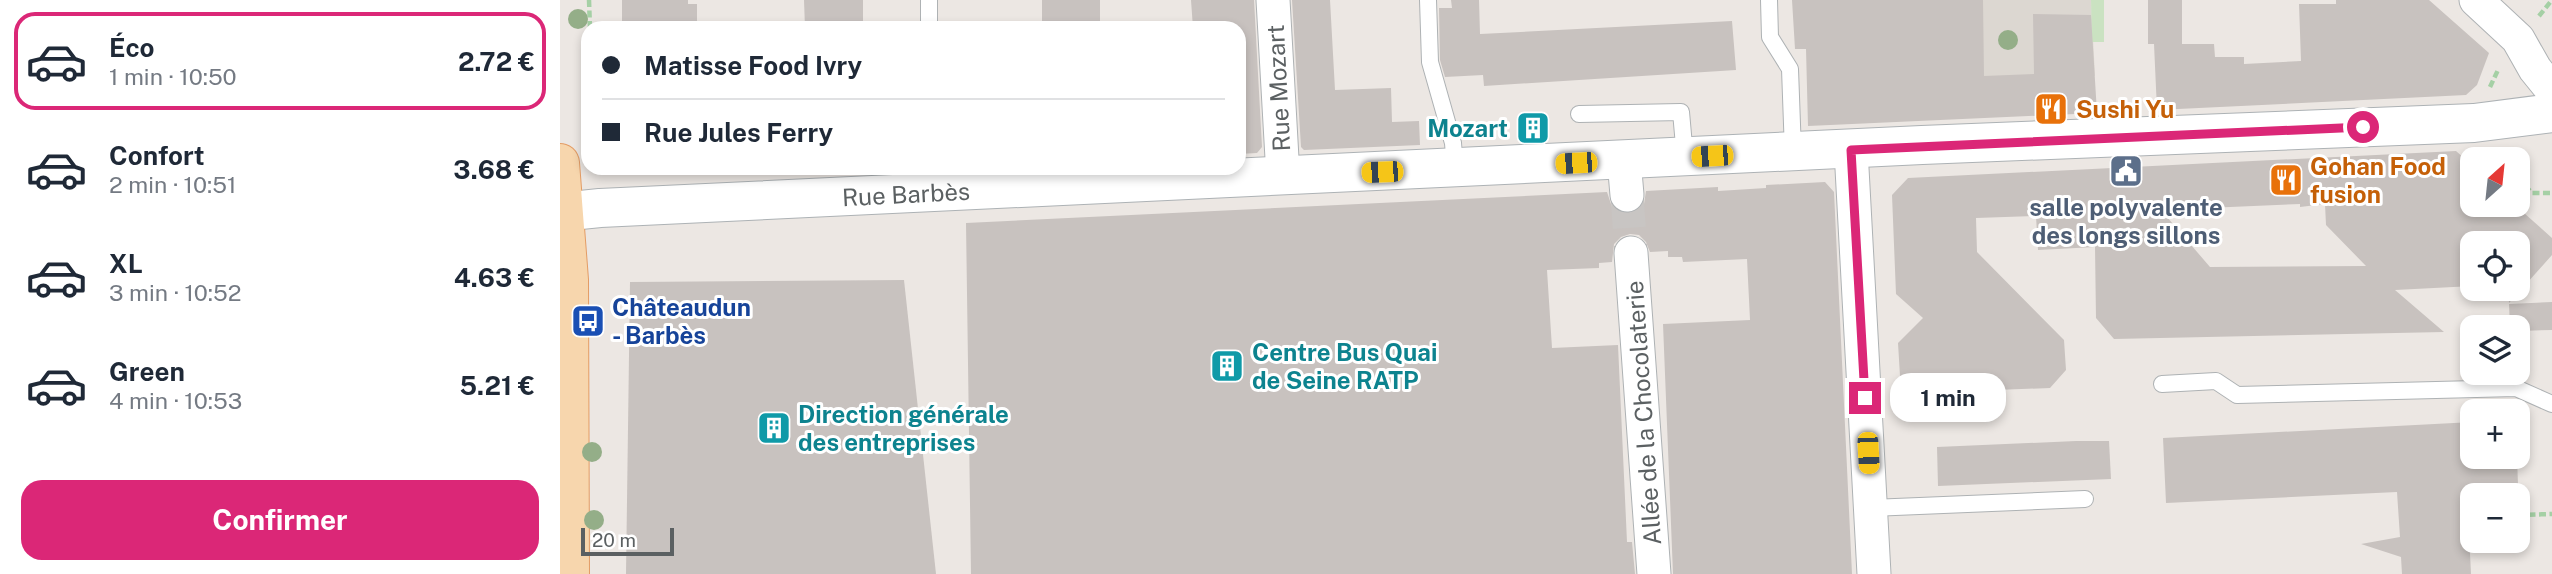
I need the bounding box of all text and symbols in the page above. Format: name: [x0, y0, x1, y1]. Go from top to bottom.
street label: Rue Mozart: [1261, 24, 1295, 152]
icon: car: [25, 30, 88, 93]
text: Éco: [109, 32, 155, 63]
text: 2.72 €: [458, 46, 535, 77]
text: Matisse Food Ivry: [644, 50, 862, 81]
text: 1 min · 10:50: [109, 63, 237, 90]
restaurant icon: Sushi Yu: [2032, 90, 2070, 128]
place label: Sushi Yu: [2076, 95, 2174, 123]
building icon: Mozart: [1514, 109, 1552, 147]
route start: [2347, 111, 2379, 143]
place label: Mozart: [1427, 114, 1508, 142]
text: Rue Jules Ferry: [644, 117, 833, 148]
icon: car: [25, 138, 88, 201]
text: Confort: [109, 140, 205, 171]
car: [1691, 144, 1734, 168]
north arrow: [2460, 147, 2530, 217]
map controls: [2460, 147, 2530, 553]
car: [1555, 151, 1598, 175]
public building icon: salle polyvalente des longs sillons: [2107, 152, 2145, 190]
place label: Gohan Food fusion: [2310, 152, 2446, 208]
text: 3.68 €: [453, 154, 535, 185]
car: [1361, 161, 1404, 183]
restaurant icon: Gohan Food fusion: [2267, 161, 2305, 199]
text: 2 min · 10:51: [109, 171, 236, 198]
street label: Rue Barbès: [841, 177, 971, 211]
place label: salle polyvalente des longs sillons: [2029, 193, 2223, 249]
button: locate: [2460, 231, 2530, 301]
icon: car: [25, 246, 88, 309]
text: XL: [109, 248, 143, 279]
text: 4.63 €: [454, 262, 535, 293]
text: 3 min · 10:52: [109, 279, 241, 306]
street label: Allée de la Chocolaterie: [1620, 280, 1666, 546]
place label: Châteaudun - Barbès: [612, 293, 751, 349]
bus stop icon: Châteaudun - Barbès: [569, 302, 607, 340]
button: layers: [2460, 315, 2530, 385]
place label: Centre Bus Quai de Seine RATP: [1252, 338, 1437, 394]
building icon: Centre Bus Quai de Seine RATP: [1208, 347, 1246, 385]
icon: car: [25, 354, 88, 417]
text: Green: [109, 356, 185, 387]
text: 5.21 €: [459, 370, 535, 401]
callout: 1 min: [1890, 374, 2005, 422]
route end: [1849, 382, 1881, 414]
text: 1 min: [1920, 384, 1976, 411]
text: 4 min · 10:53: [109, 387, 242, 414]
button: +: [2460, 399, 2530, 469]
place label: Direction générale des entreprises: [798, 400, 1009, 456]
building icon: Direction générale des entreprises: [755, 409, 793, 447]
car: [1857, 431, 1880, 475]
button: Confirmer: [21, 480, 539, 560]
button: −: [2460, 483, 2530, 553]
scale bar: [581, 525, 674, 557]
text: 20 m: [592, 529, 636, 551]

